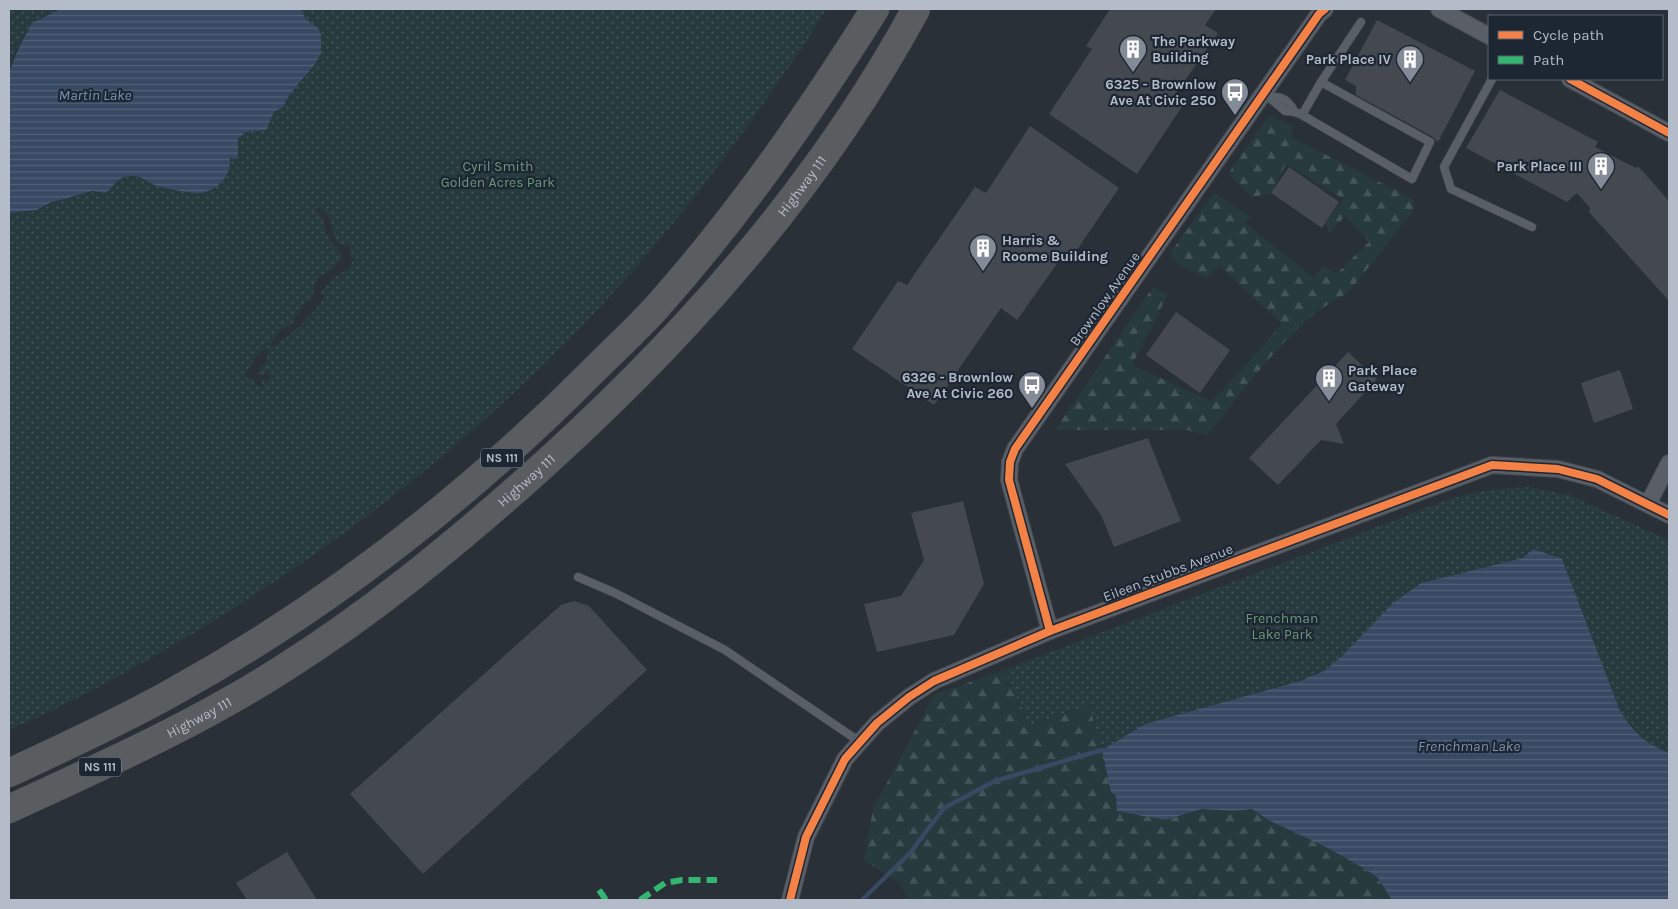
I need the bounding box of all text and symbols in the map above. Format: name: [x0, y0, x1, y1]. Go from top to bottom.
legend: [1488, 15, 1663, 80]
text: Cycle path: [1533, 26, 1604, 44]
place label: The Parkway Building: [1152, 33, 1235, 66]
building icon: The Parkway Building: [1118, 34, 1148, 73]
building icon: Park Place IV: [1395, 44, 1425, 83]
place label: Park Place IV: [1306, 51, 1392, 68]
text: Path: [1533, 51, 1564, 69]
place label: 6325 - Brownlow Ave At Civic 250: [1105, 76, 1216, 109]
bus stop icon: 6325 - Brownlow Ave At Civic 250: [1220, 77, 1250, 116]
water label: Martin Lake: [58, 86, 132, 104]
building icon: Park Place III: [1586, 151, 1616, 190]
street label: Highway 111: [773, 152, 830, 220]
park label: Cyril Smith Golden Acres Park: [441, 158, 555, 191]
place label: Park Place III: [1497, 158, 1582, 175]
place label: Harris & Roome Building: [1002, 232, 1108, 265]
building icon: Harris & Roome Building: [968, 233, 998, 272]
street label: Brownlow Avenue: [1066, 249, 1144, 349]
place label: Park Place Gateway: [1348, 362, 1417, 395]
building icon: Park Place Gateway: [1314, 363, 1344, 402]
place label: 6326 - Brownlow Ave At Civic 260: [902, 369, 1013, 402]
bus stop icon: 6326 - Brownlow Ave At Civic 260: [1017, 370, 1047, 409]
road number: NS 111: [481, 448, 523, 468]
street label: Highway 111: [494, 450, 559, 511]
street label: Eileen Stubbs Avenue: [1101, 540, 1235, 606]
park label: Frenchman Lake Park: [1246, 610, 1318, 643]
street label: Highway 111: [164, 693, 235, 742]
water label: Frenchman Lake: [1418, 737, 1520, 755]
road number: NS 111: [79, 758, 121, 776]

